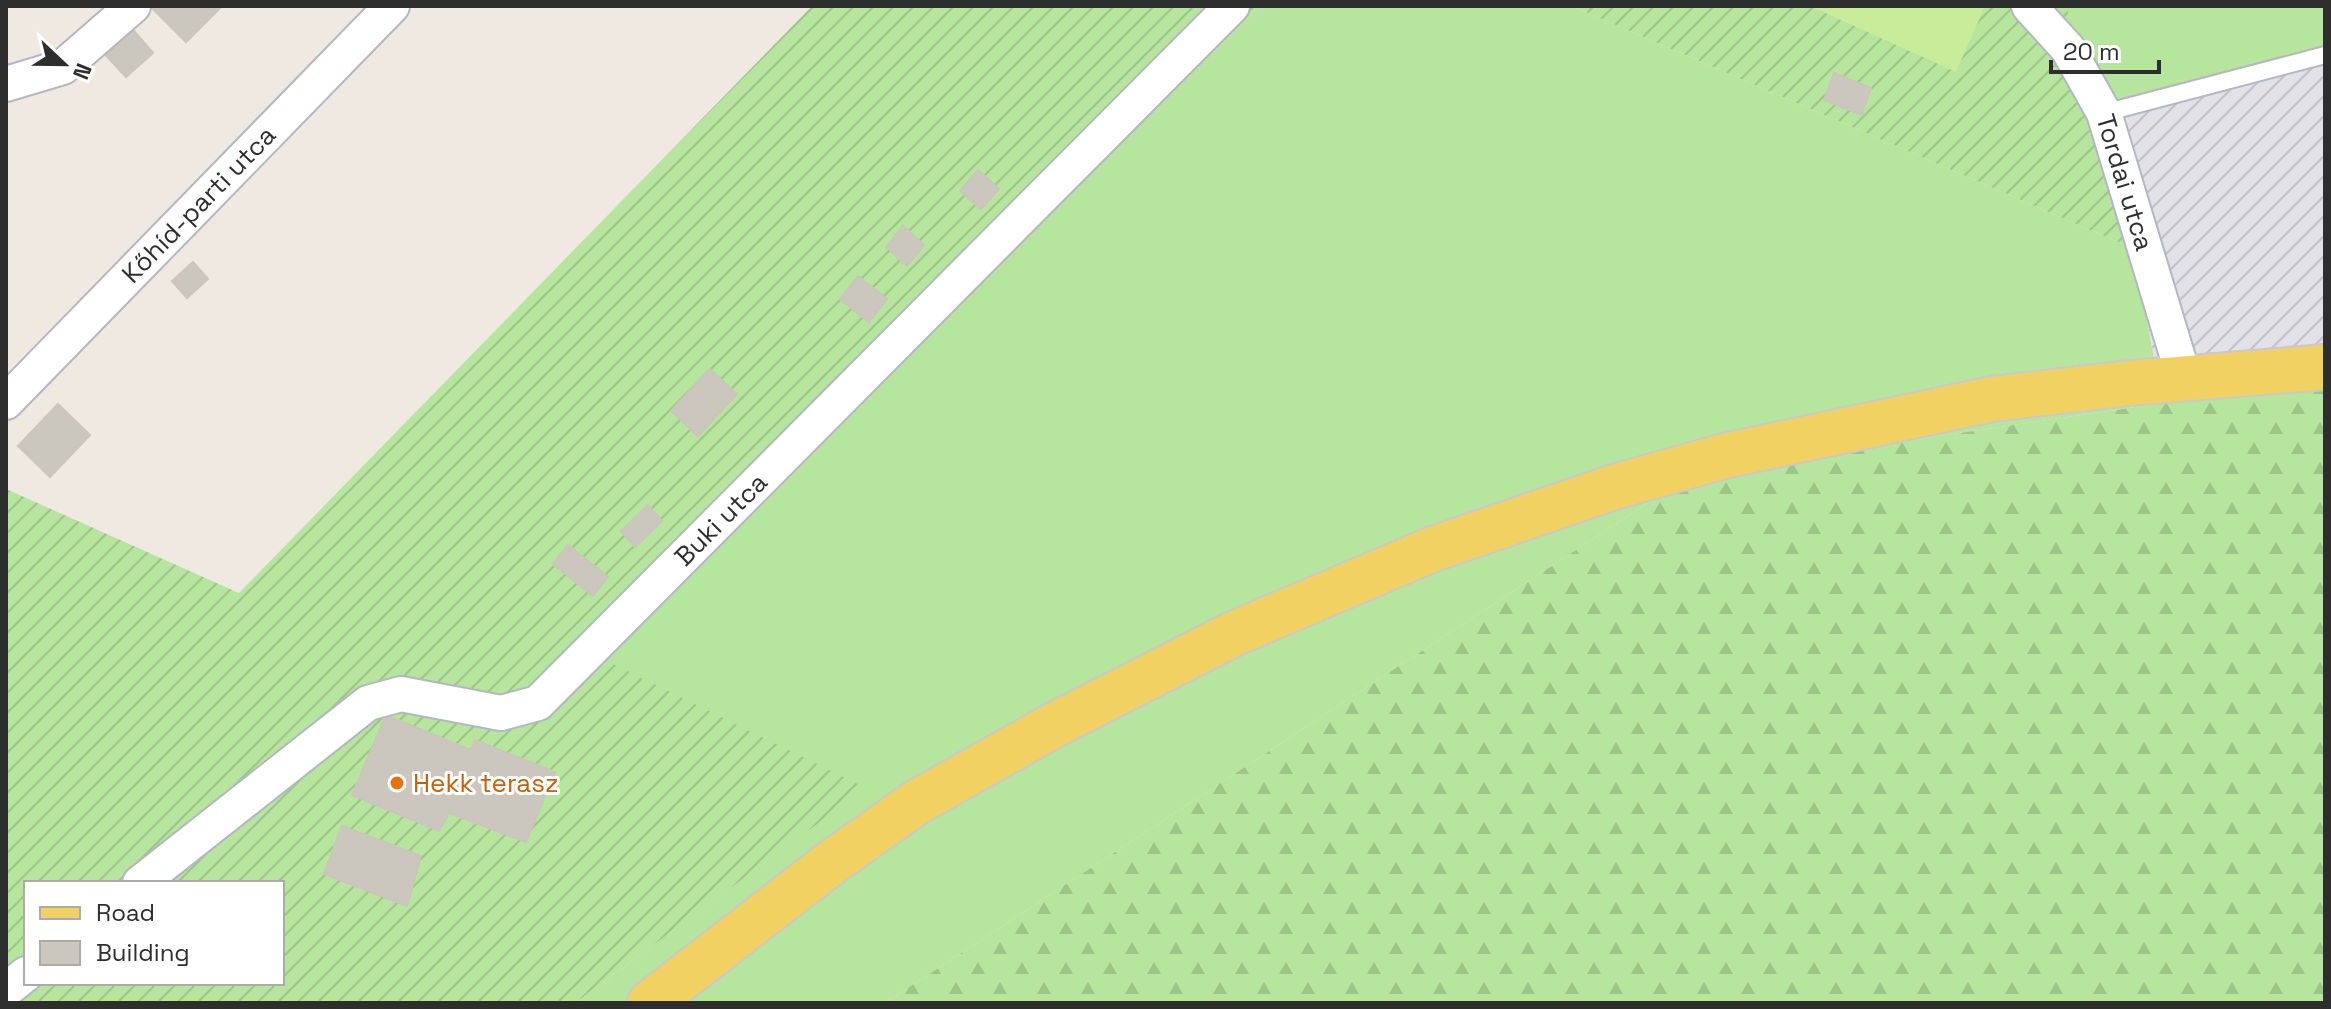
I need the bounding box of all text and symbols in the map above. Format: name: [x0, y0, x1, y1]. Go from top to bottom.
north arrow: [24, 24, 104, 104]
scale bar: [2051, 24, 2159, 74]
text: 20 m: [2063, 36, 2120, 67]
text: N: [67, 59, 98, 84]
street label: Tordai utca: [2088, 110, 2162, 255]
street label: Kőhíd-parti utca: [114, 118, 283, 290]
street label: Buki utca: [667, 465, 775, 573]
place label: Hekk terasz: [413, 766, 558, 800]
marker: Hekk terasz: [388, 774, 406, 792]
legend: [24, 881, 284, 985]
text: Road: [96, 897, 155, 928]
text: Building: [96, 937, 190, 968]

